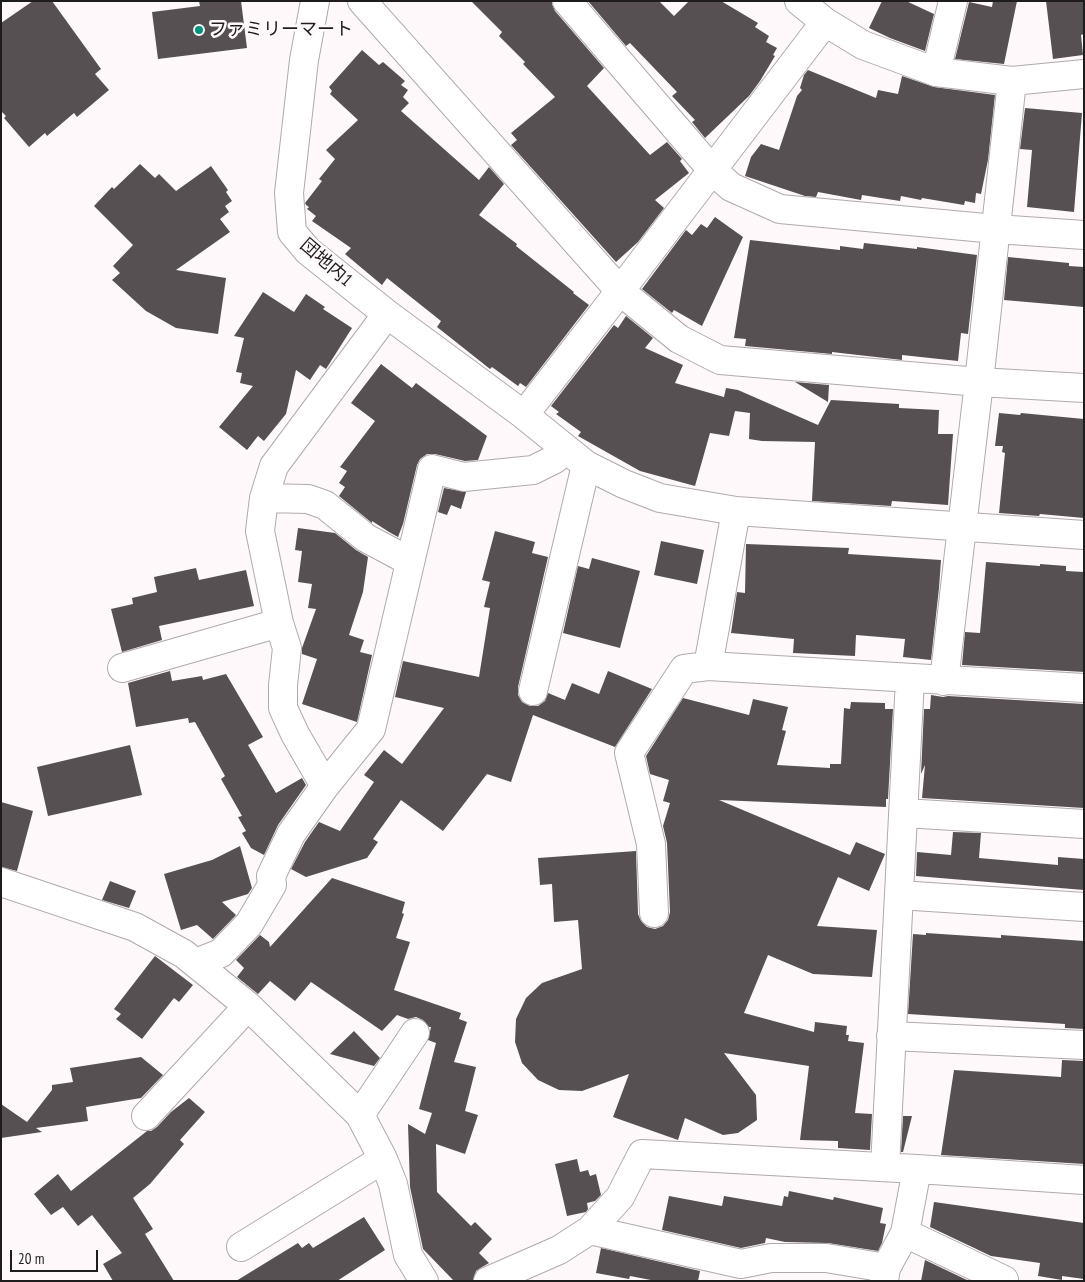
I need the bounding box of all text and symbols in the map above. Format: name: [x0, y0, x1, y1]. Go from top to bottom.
place label: ファミリーマート: [209, 19, 353, 41]
marker: ファミリーマート: [193, 24, 205, 36]
street label: 団地内1: [295, 234, 357, 292]
scale bar: [12, 1240, 100, 1272]
text: 20 m: [18, 1249, 44, 1268]

